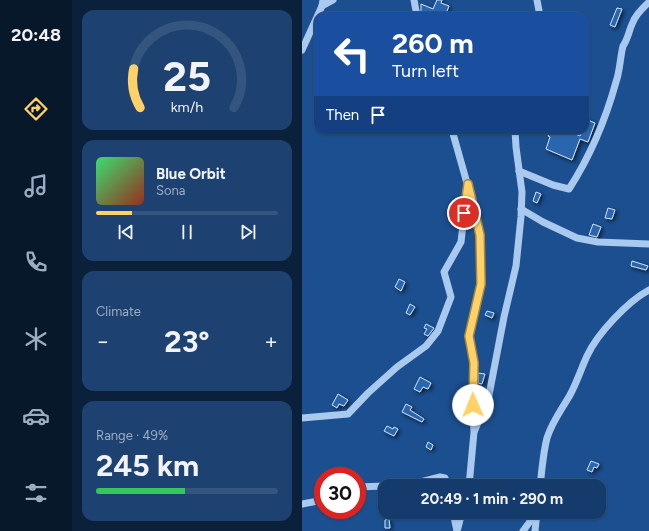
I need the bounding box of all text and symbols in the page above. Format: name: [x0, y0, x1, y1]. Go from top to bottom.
text: 20:48: [11, 24, 61, 46]
text: 260 m: [392, 26, 474, 60]
icon: left: [326, 28, 378, 80]
text: 25: [163, 51, 211, 101]
text: Turn left: [392, 60, 459, 82]
icon: directions: [22, 95, 50, 123]
text: km/h: [171, 98, 203, 116]
icon: arrive: [367, 104, 389, 126]
text: Then: [326, 106, 359, 124]
text: Blue Orbit: [156, 165, 226, 183]
icon: music: [22, 172, 50, 200]
text: Sona: [156, 183, 185, 198]
pin: [447, 196, 481, 230]
icon: arrive: [453, 202, 475, 224]
icon: previous: [115, 221, 137, 243]
icon: pause: [176, 221, 198, 243]
icon: next: [237, 221, 259, 243]
icon: phone: [22, 248, 50, 276]
text: Climate: [96, 304, 141, 319]
text: 23°: [164, 323, 210, 360]
icon: climate: [22, 325, 50, 353]
text: −: [96, 328, 110, 355]
text: +: [264, 328, 278, 355]
position arrow: [452, 384, 494, 426]
icon: car: [22, 402, 50, 430]
text: Range · 49%: [96, 428, 168, 443]
text: 245 km: [96, 447, 199, 484]
speed limit sign: 30: [314, 467, 366, 519]
icon: filters: [22, 479, 50, 507]
text: 20:49 · 1 min · 290 m: [421, 490, 563, 508]

